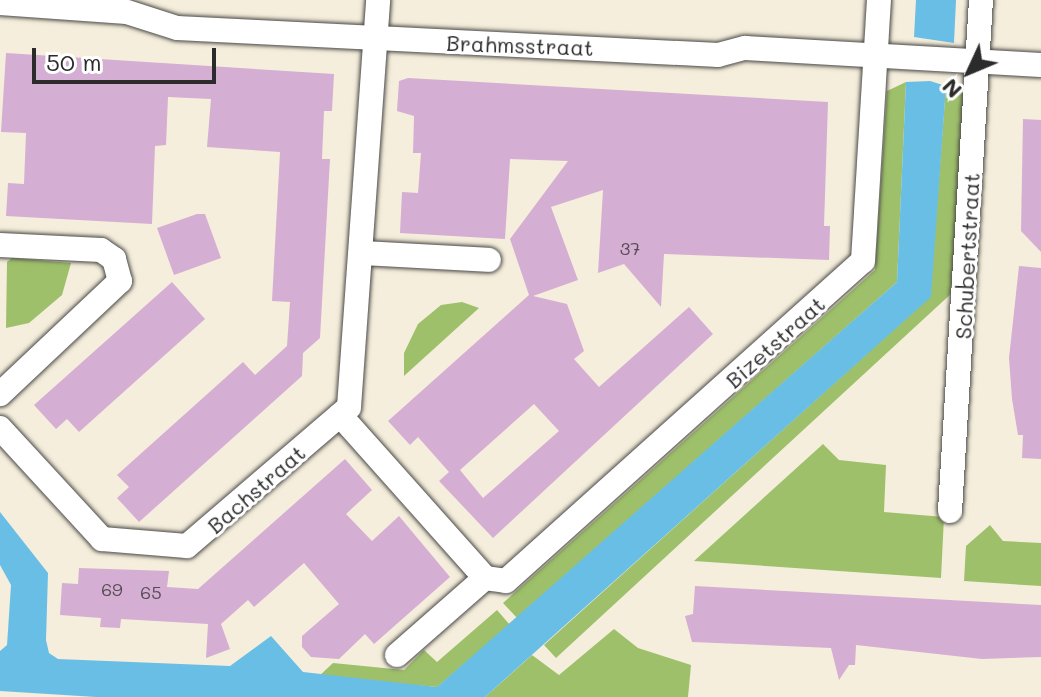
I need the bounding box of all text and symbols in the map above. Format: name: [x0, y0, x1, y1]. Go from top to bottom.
street label: Brahmsstraat: [446, 29, 594, 61]
scale bar: [36, 32, 220, 82]
north arrow: [929, 32, 1009, 112]
text: 50 m: [46, 46, 102, 77]
text: N: [935, 73, 968, 105]
street label: Schubertstraat: [949, 172, 985, 340]
house number: 37: [620, 237, 640, 259]
street label: Bizetstraat: [720, 291, 830, 393]
street label: Bachstraat: [202, 439, 310, 539]
house number: 69: [101, 578, 123, 600]
house number: 65: [140, 581, 162, 603]

